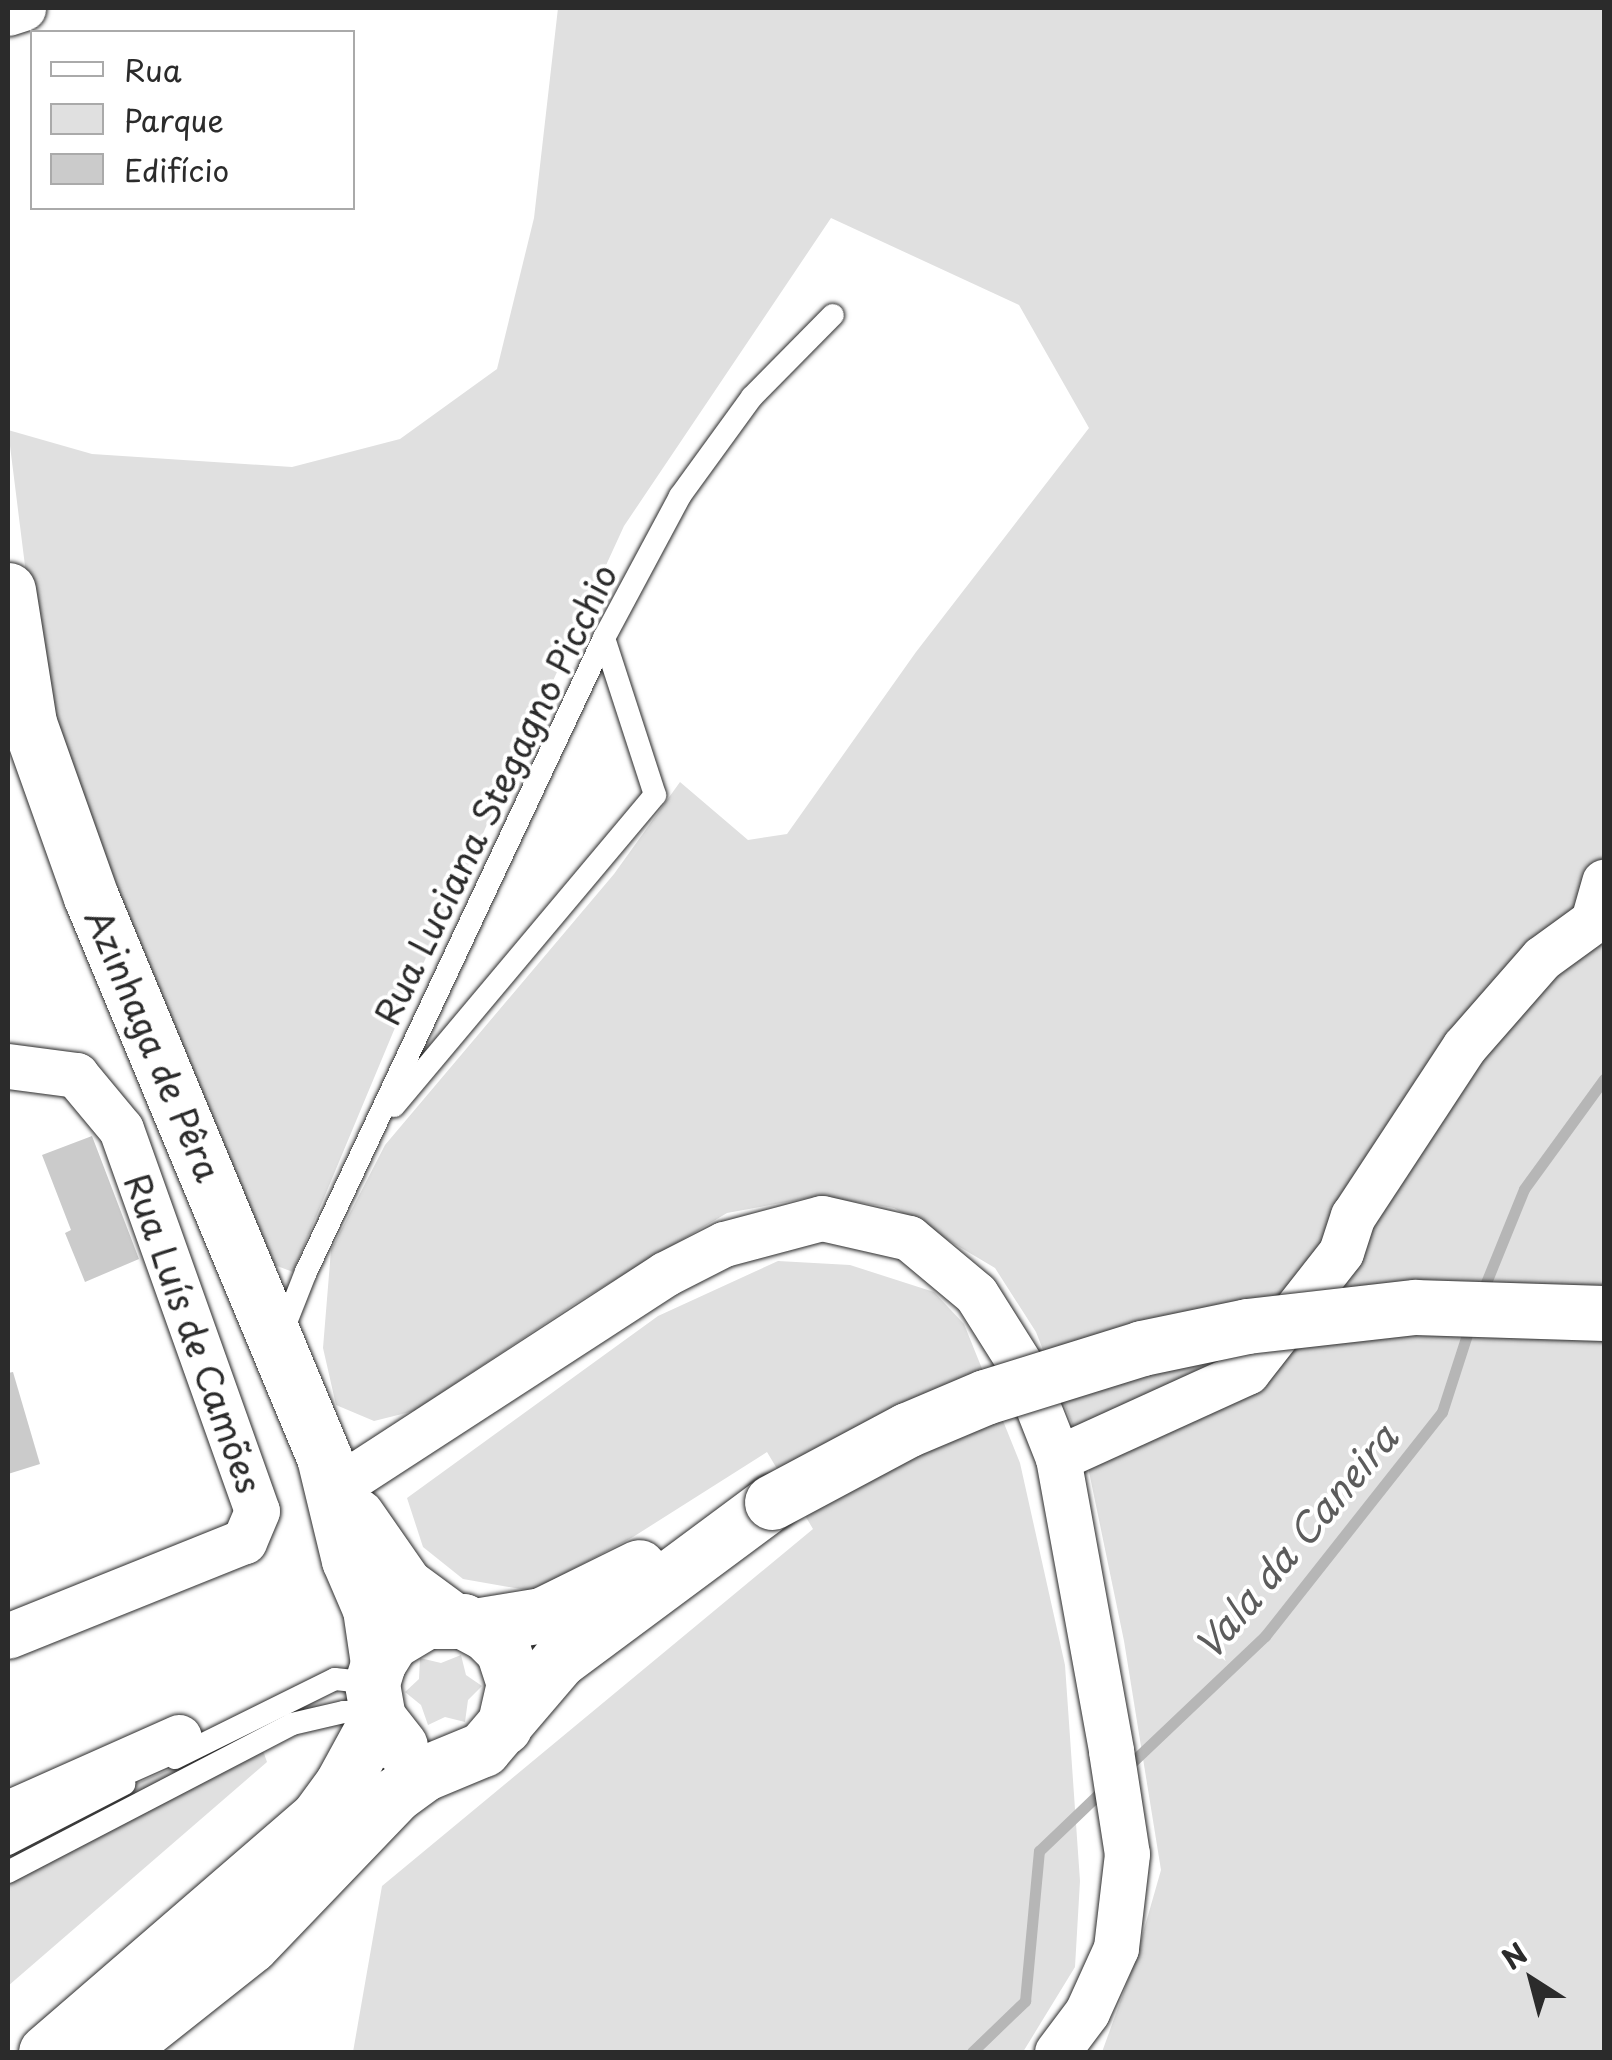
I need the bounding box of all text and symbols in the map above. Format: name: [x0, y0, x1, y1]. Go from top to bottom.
legend: [30, 30, 355, 210]
text: Rua: [124, 47, 182, 92]
text: Parque: [124, 97, 224, 142]
text: Edifício: [124, 147, 229, 192]
street label: Rua Luciana Stegagno Picchio: [365, 556, 625, 1032]
street label: Azinhaga de Pêra: [77, 901, 231, 1189]
street label: Rua Luís de Camões: [117, 1167, 271, 1499]
water label: Vala da Caneira: [1182, 1413, 1408, 1669]
north arrow: [1482, 1930, 1582, 2030]
text: N: [1492, 1931, 1536, 1979]

